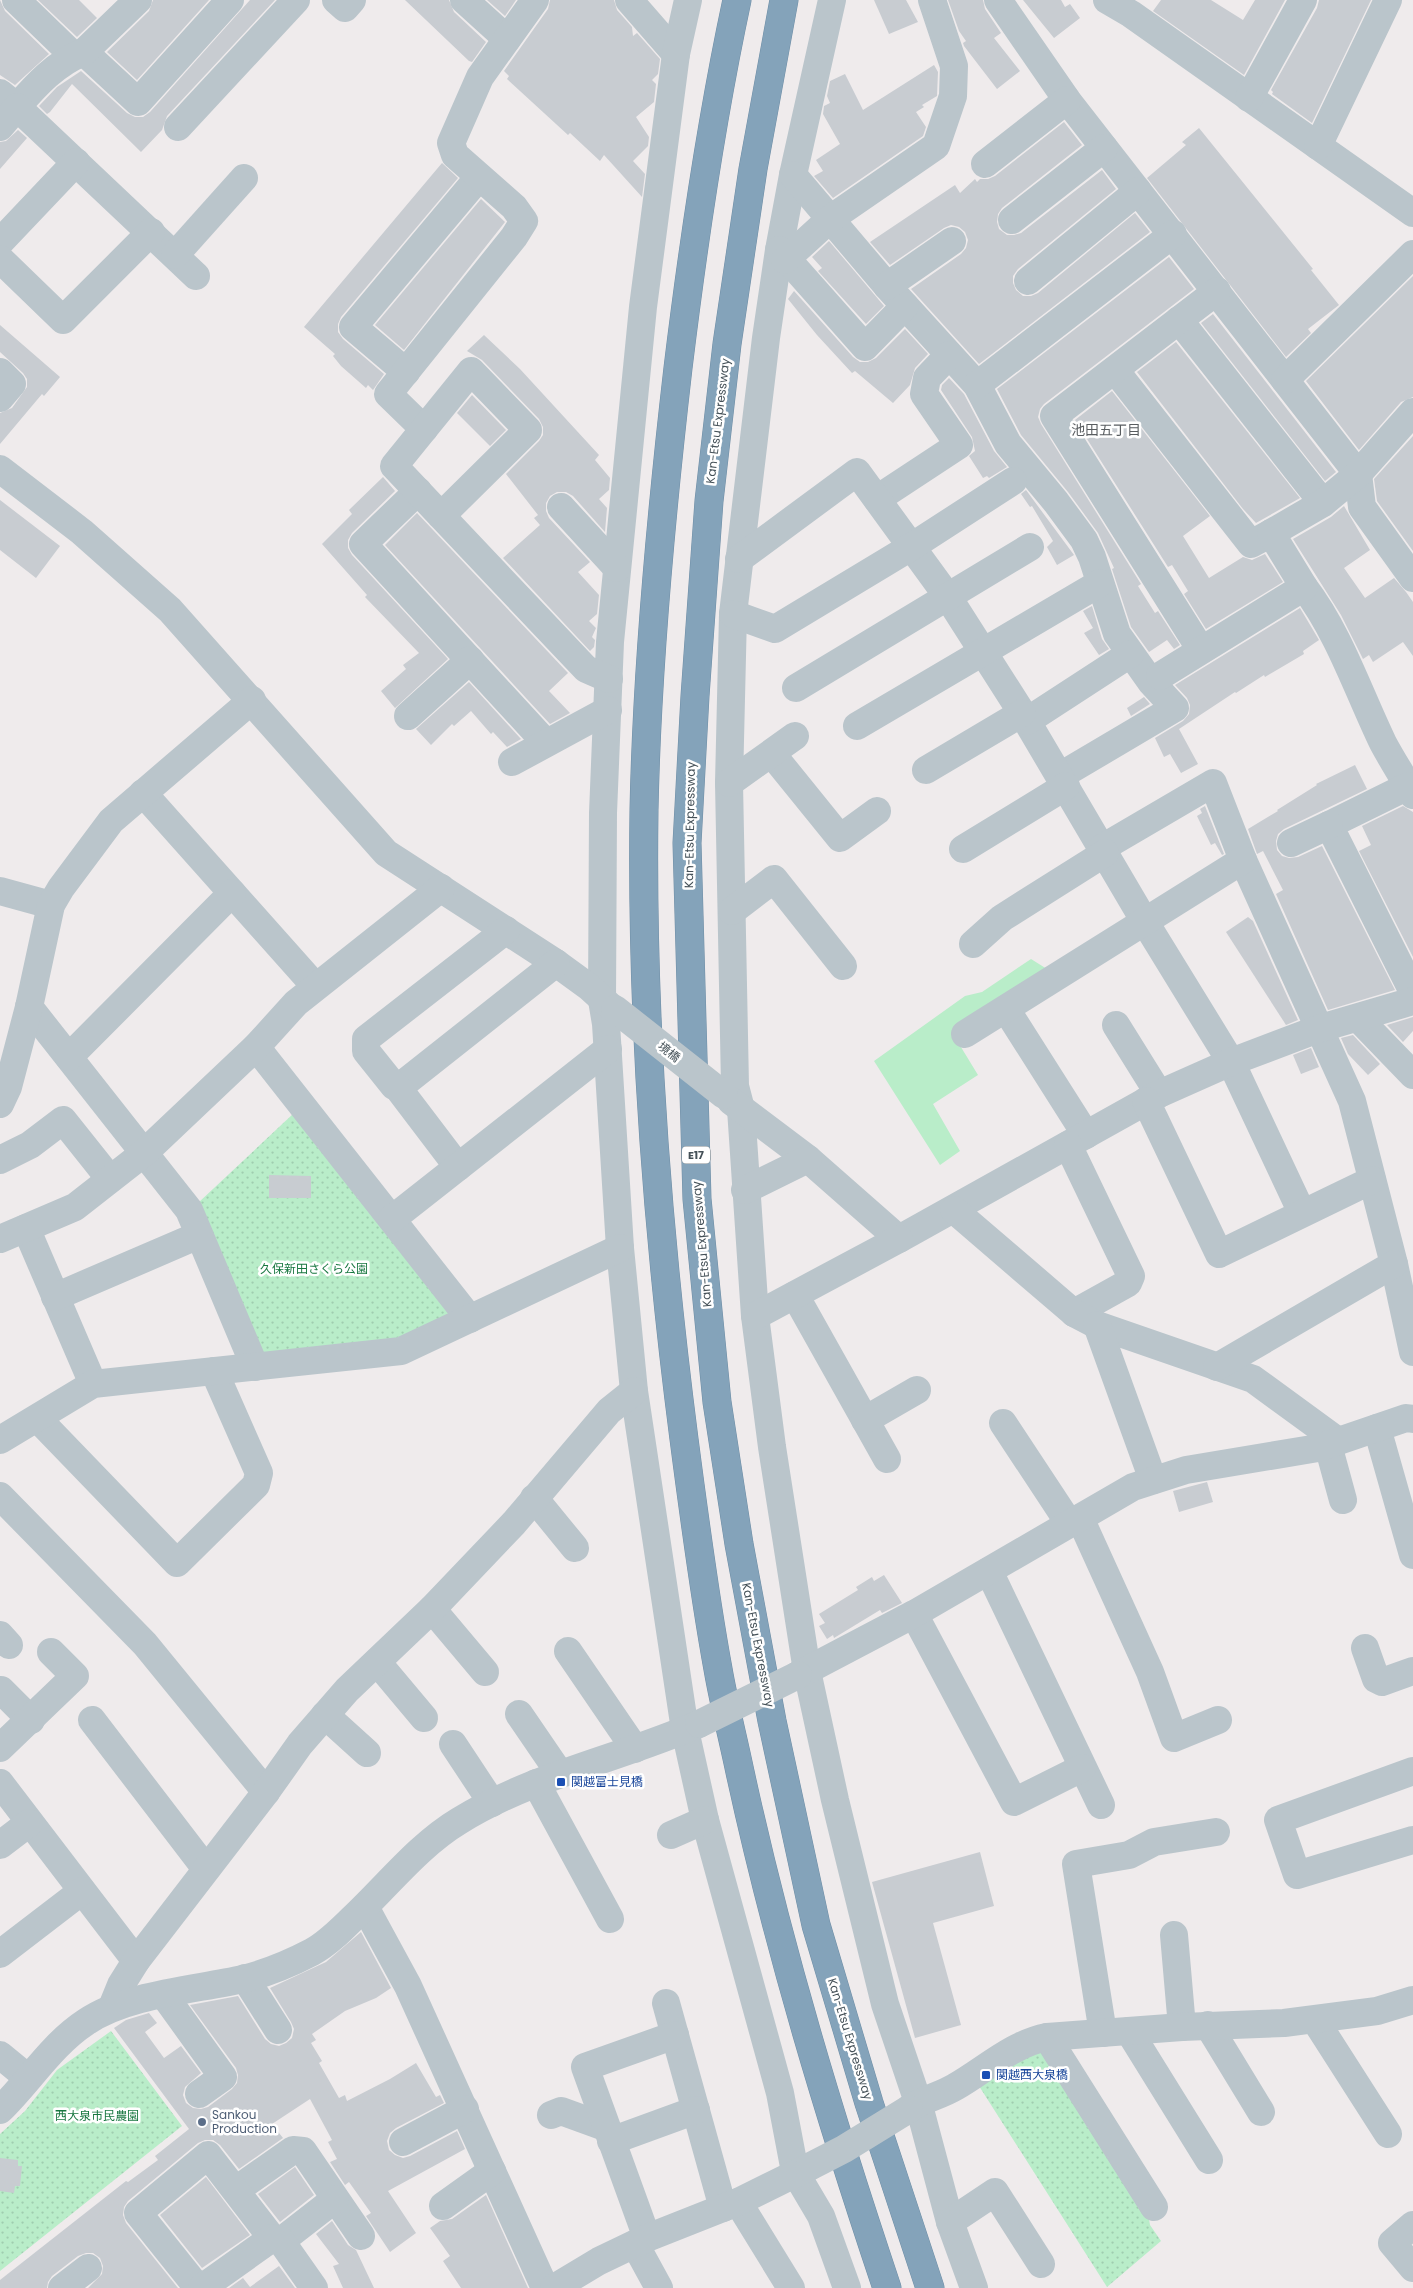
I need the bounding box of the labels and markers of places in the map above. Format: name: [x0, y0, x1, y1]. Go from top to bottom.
place label: 関越富士見橋: [571, 1773, 643, 1790]
marker: 関越富士見橋: [555, 1776, 567, 1788]
place label: 関越西大泉橋: [996, 2066, 1068, 2083]
marker: 関越西大泉橋: [980, 2069, 992, 2081]
place label: Sankou Production: [212, 2106, 277, 2137]
marker: Sankou Production: [196, 2116, 208, 2128]

